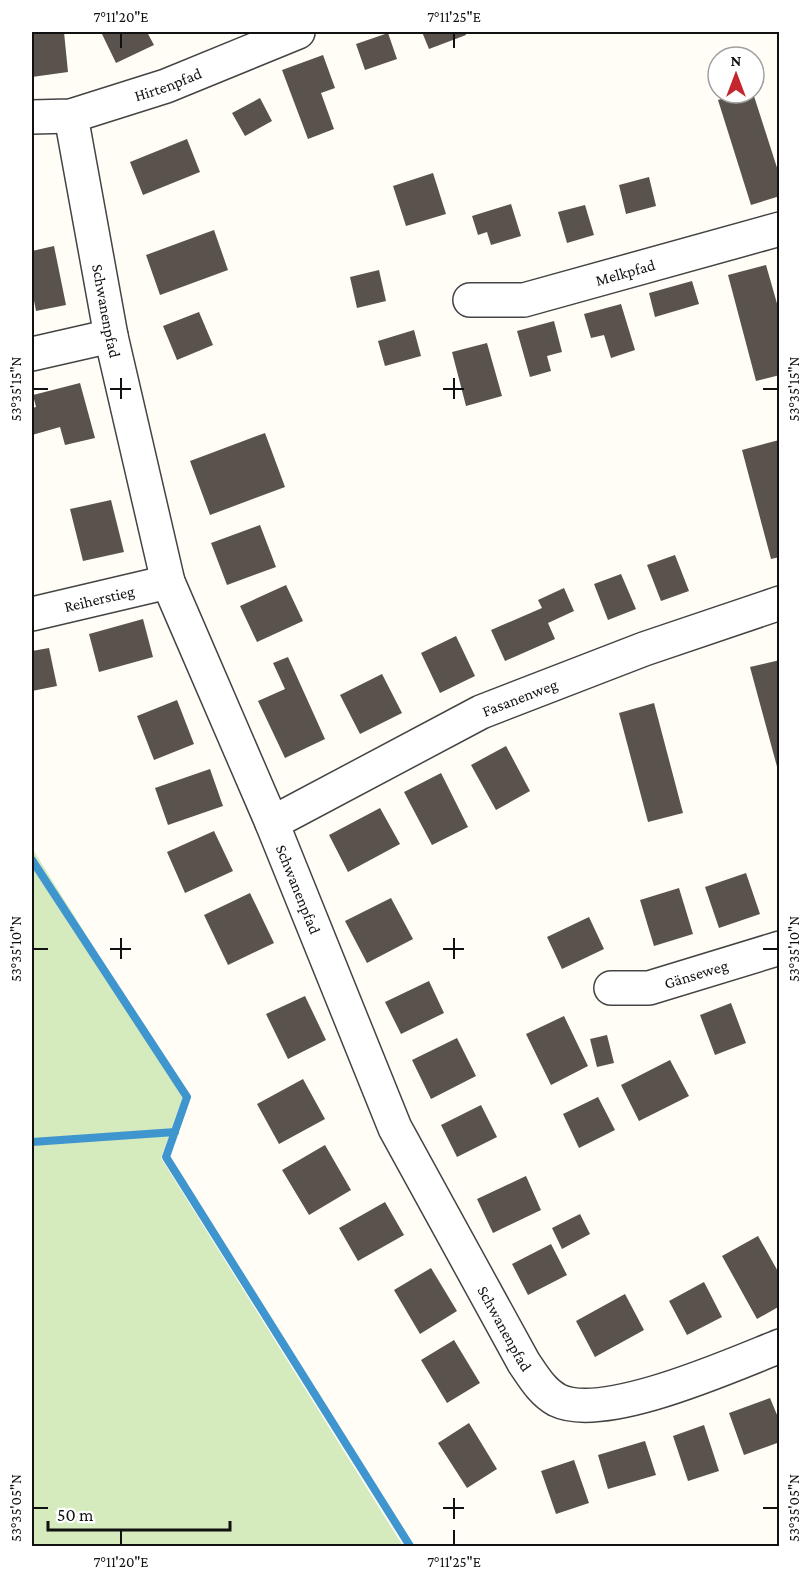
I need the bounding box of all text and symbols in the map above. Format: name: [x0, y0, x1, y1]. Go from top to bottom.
text: 7°11'20"E: [94, 9, 148, 25]
text: 7°11'25"E: [427, 9, 481, 25]
north arrow: [706, 45, 766, 105]
text: N: [731, 52, 742, 69]
street label: Hirtenpfad: [132, 64, 204, 104]
street label: Melkpfad: [593, 255, 657, 288]
street label: Schwanenpfad: [90, 263, 124, 360]
text: 53°35'15"N: [8, 356, 24, 421]
text: 53°35'15"N: [786, 356, 802, 421]
street label: Reiherstieg: [62, 582, 136, 615]
street label: Fasanenweg: [480, 675, 560, 719]
street label: Schwanenpfad: [273, 842, 325, 937]
text: 53°35'10"N: [8, 916, 24, 982]
text: 53°35'10"N: [786, 916, 802, 982]
street label: Gänseweg: [662, 956, 730, 991]
street label: Schwanenpfad: [475, 1283, 536, 1375]
text: 53°35'05"N: [8, 1474, 24, 1542]
text: 53°35'05"N: [786, 1474, 802, 1542]
scale bar: [48, 1494, 230, 1532]
text: 50 m: [57, 1505, 94, 1525]
text: 7°11'20"E: [94, 1554, 148, 1570]
text: 7°11'25"E: [427, 1554, 481, 1570]

